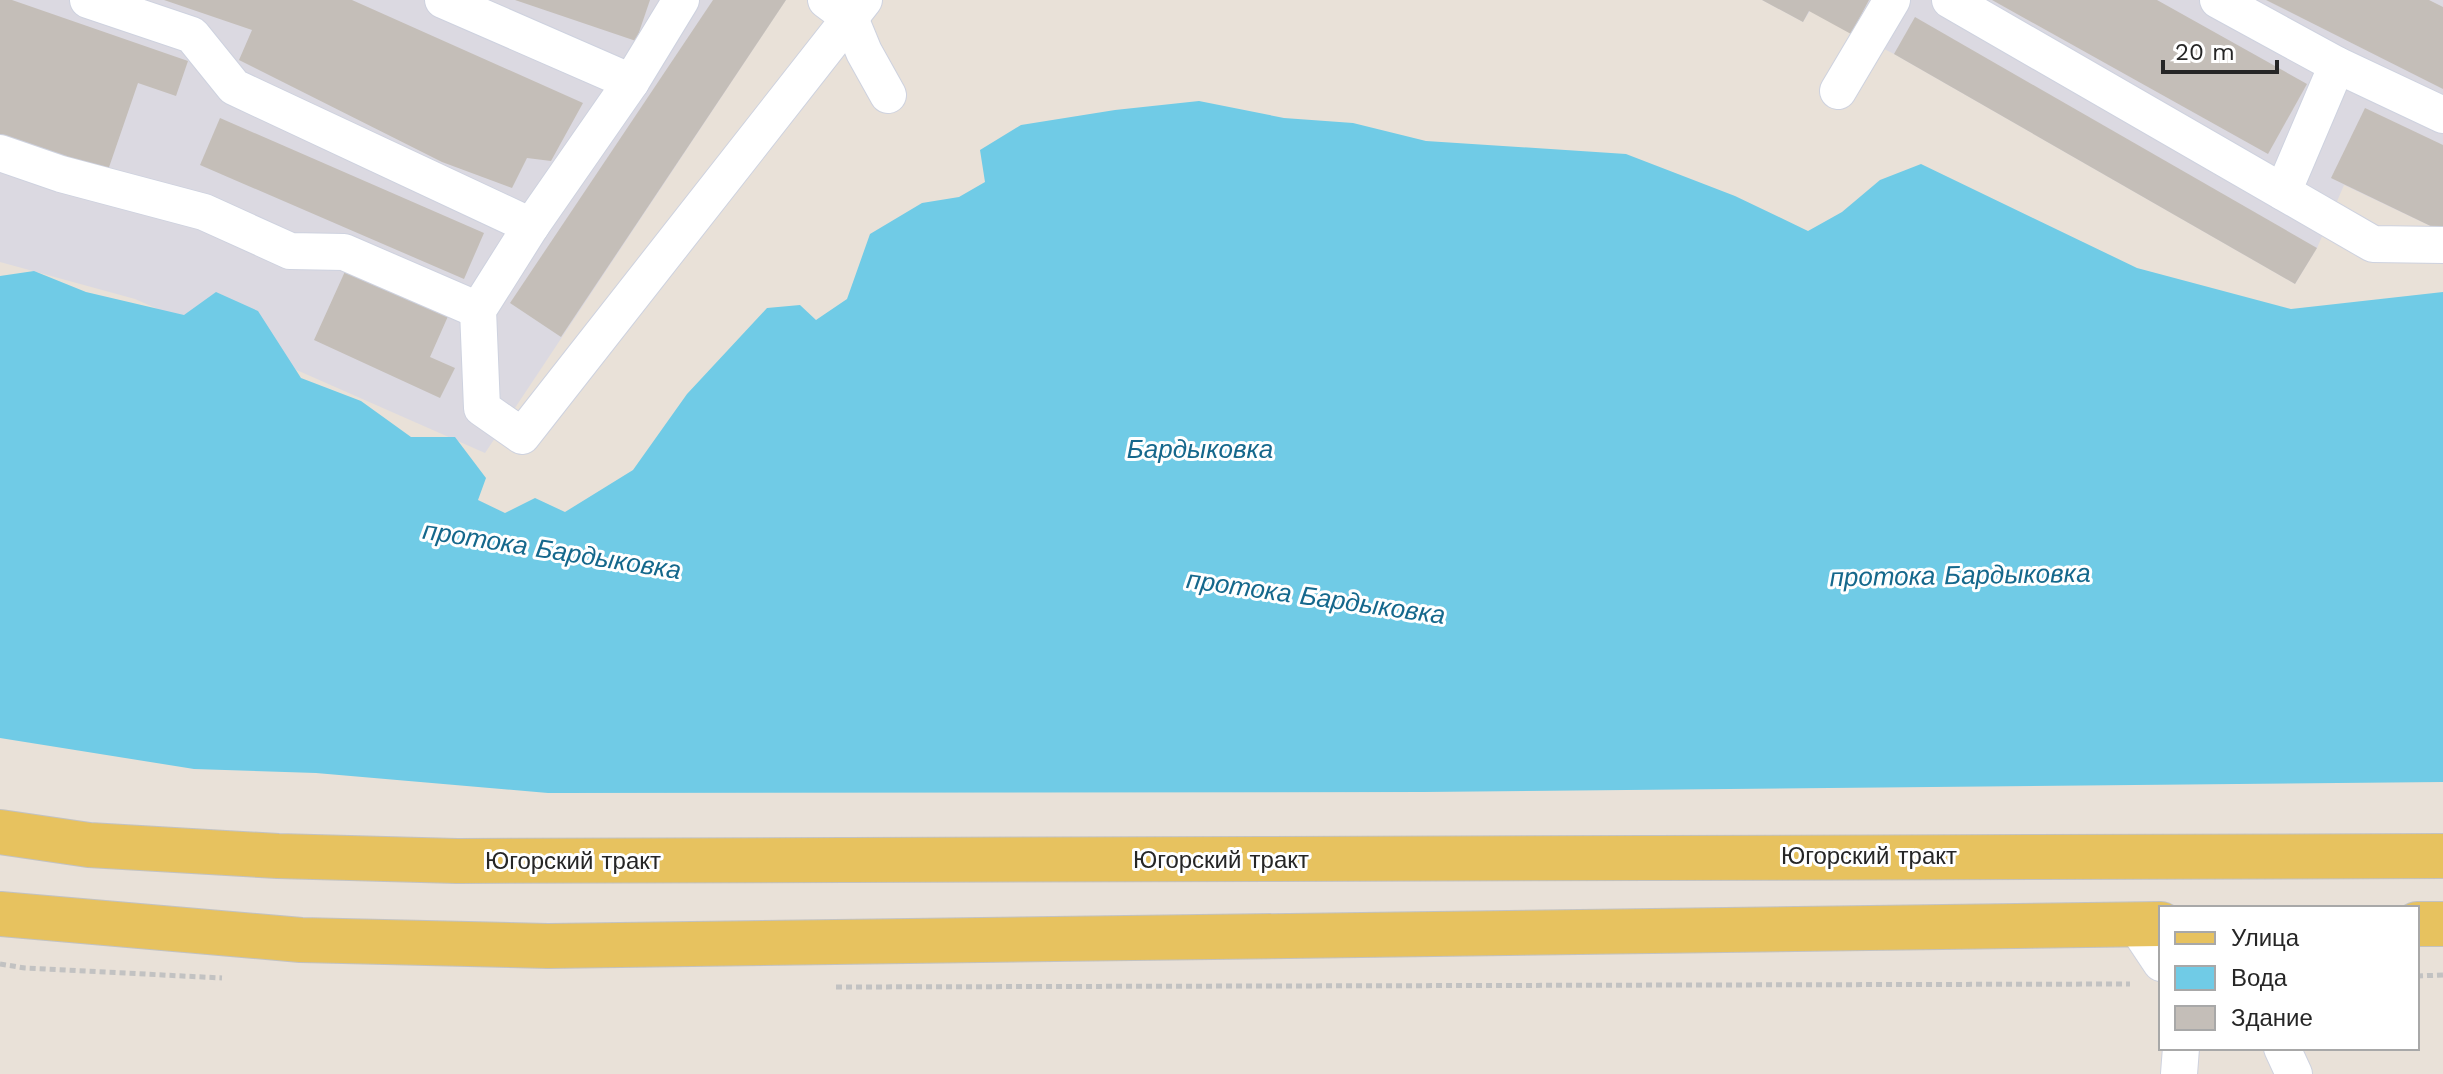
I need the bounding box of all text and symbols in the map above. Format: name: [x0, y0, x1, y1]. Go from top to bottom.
scale bar: [2163, 24, 2277, 74]
text: 20 m: [2175, 38, 2235, 66]
water label: Бардыковка: [1127, 434, 1273, 464]
water label: протока Бардыковка: [421, 515, 683, 585]
water label: протока Бардыковка: [1829, 558, 2091, 592]
water label: протока Бардыковка: [1185, 564, 1447, 630]
street label: Югорский тракт: [1781, 842, 1957, 870]
street label: Югорский тракт: [1133, 846, 1309, 874]
street label: Югорский тракт: [485, 847, 661, 875]
legend: [2159, 906, 2419, 1050]
text: Улица: [2231, 924, 2300, 952]
text: Вода: [2231, 964, 2288, 992]
text: Здание: [2231, 1004, 2313, 1032]

